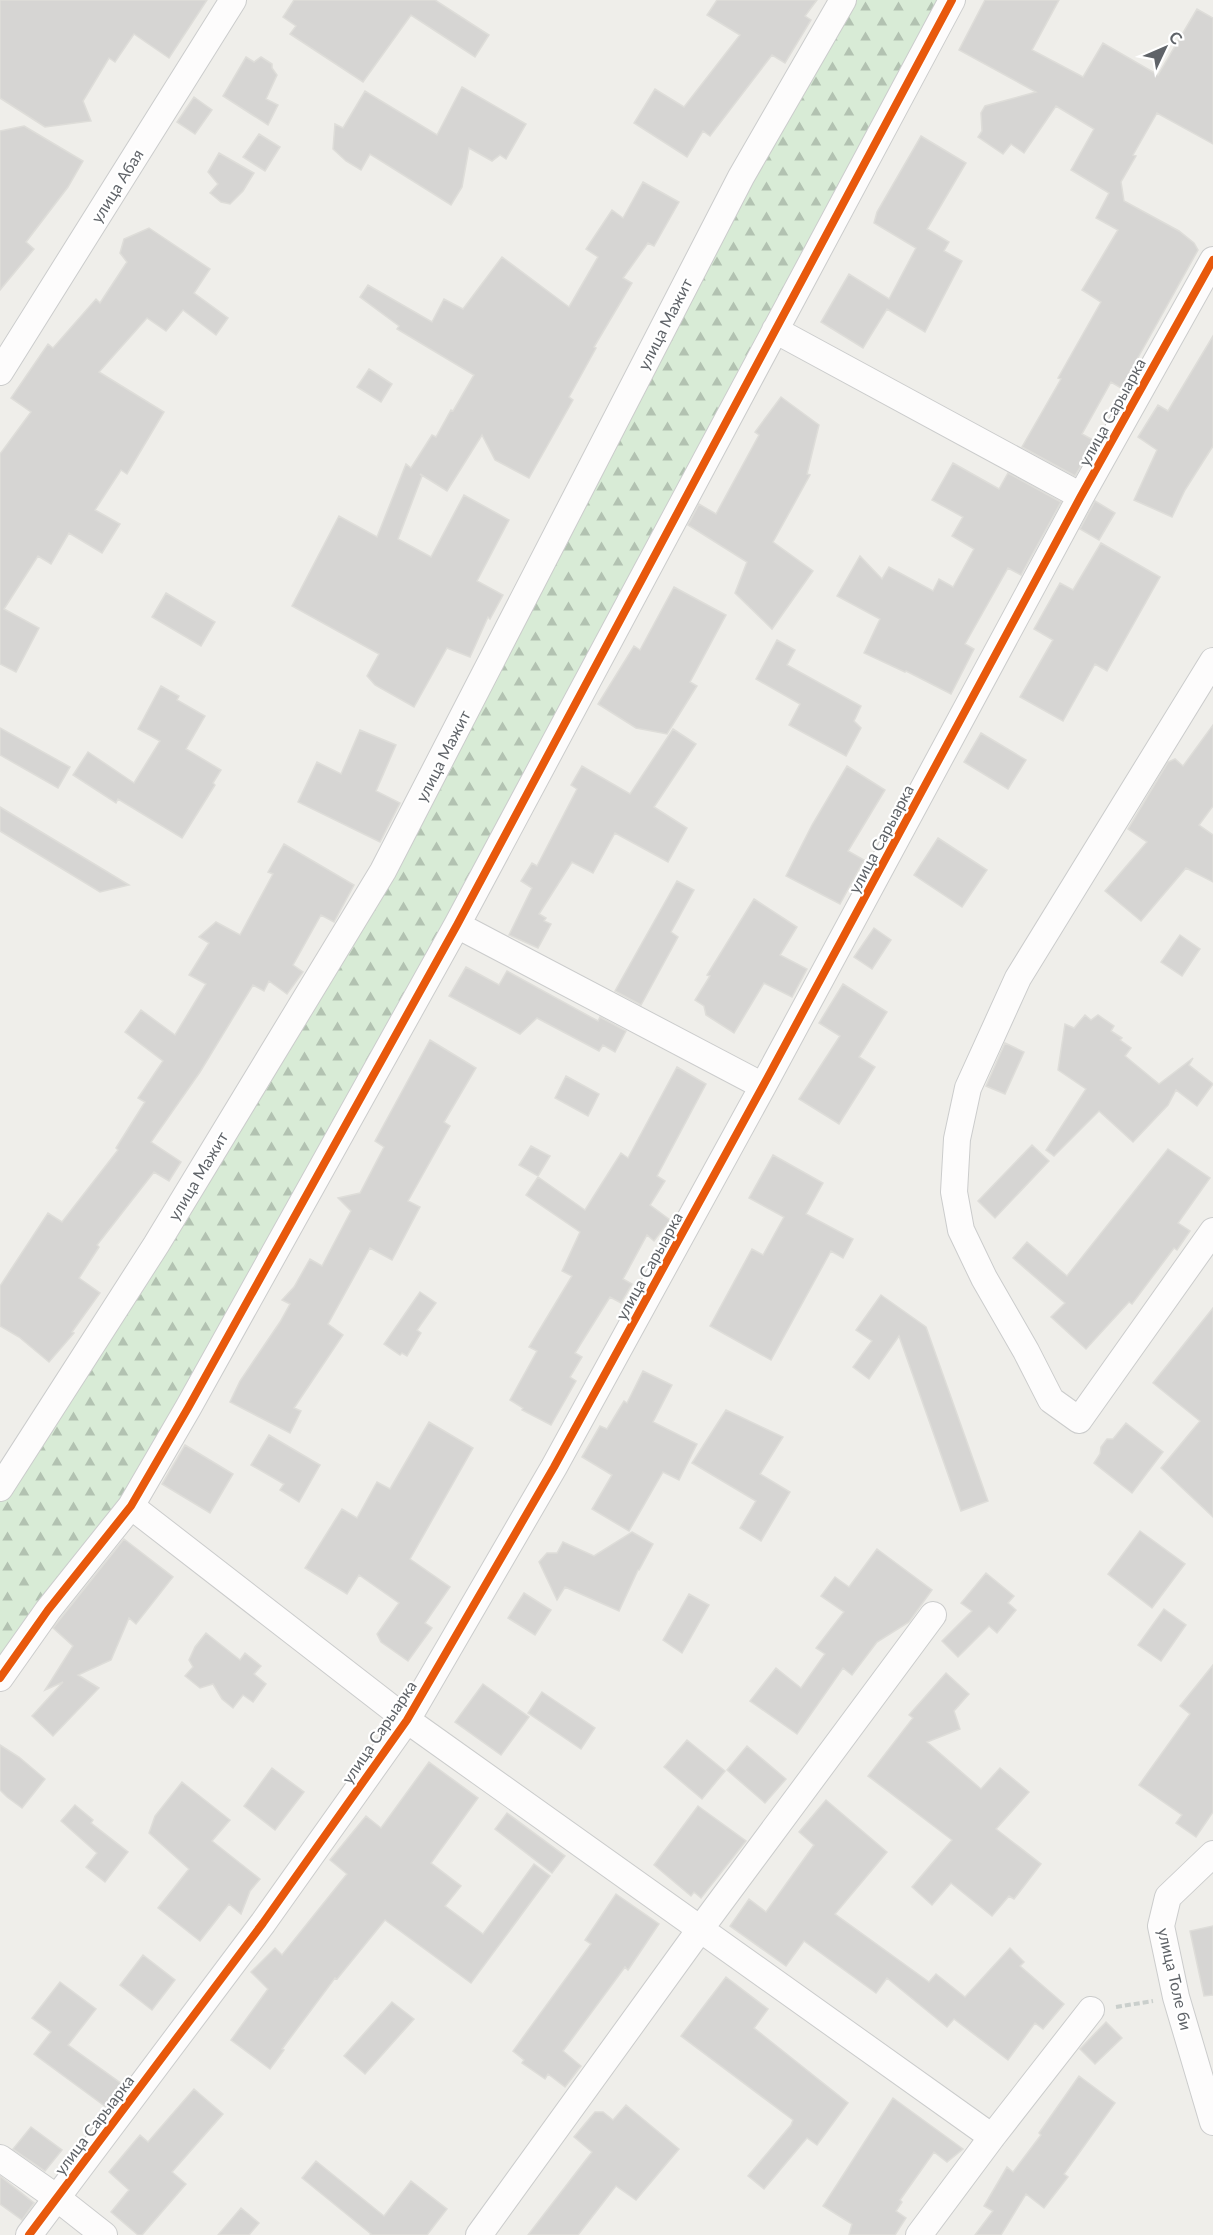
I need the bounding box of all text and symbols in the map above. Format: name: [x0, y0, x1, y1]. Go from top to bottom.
north arrow: [1135, 18, 1195, 78]
text: С: [1166, 27, 1187, 48]
street label: улица Абая: [86, 145, 147, 226]
street label: улица Мажит: [633, 275, 696, 373]
street label: улица Сарыарка: [1074, 355, 1149, 469]
street label: улица Мажит: [411, 707, 474, 805]
street label: улица Сарыарка: [844, 781, 917, 896]
street label: улица Мажит: [164, 1128, 232, 1224]
street label: улица Сарыарка: [611, 1209, 686, 1323]
street label: улица Сарыарка: [337, 1677, 420, 1787]
street label: улица Толе би: [1154, 1926, 1197, 2032]
street label: улица Сарыарка: [50, 2071, 137, 2178]

